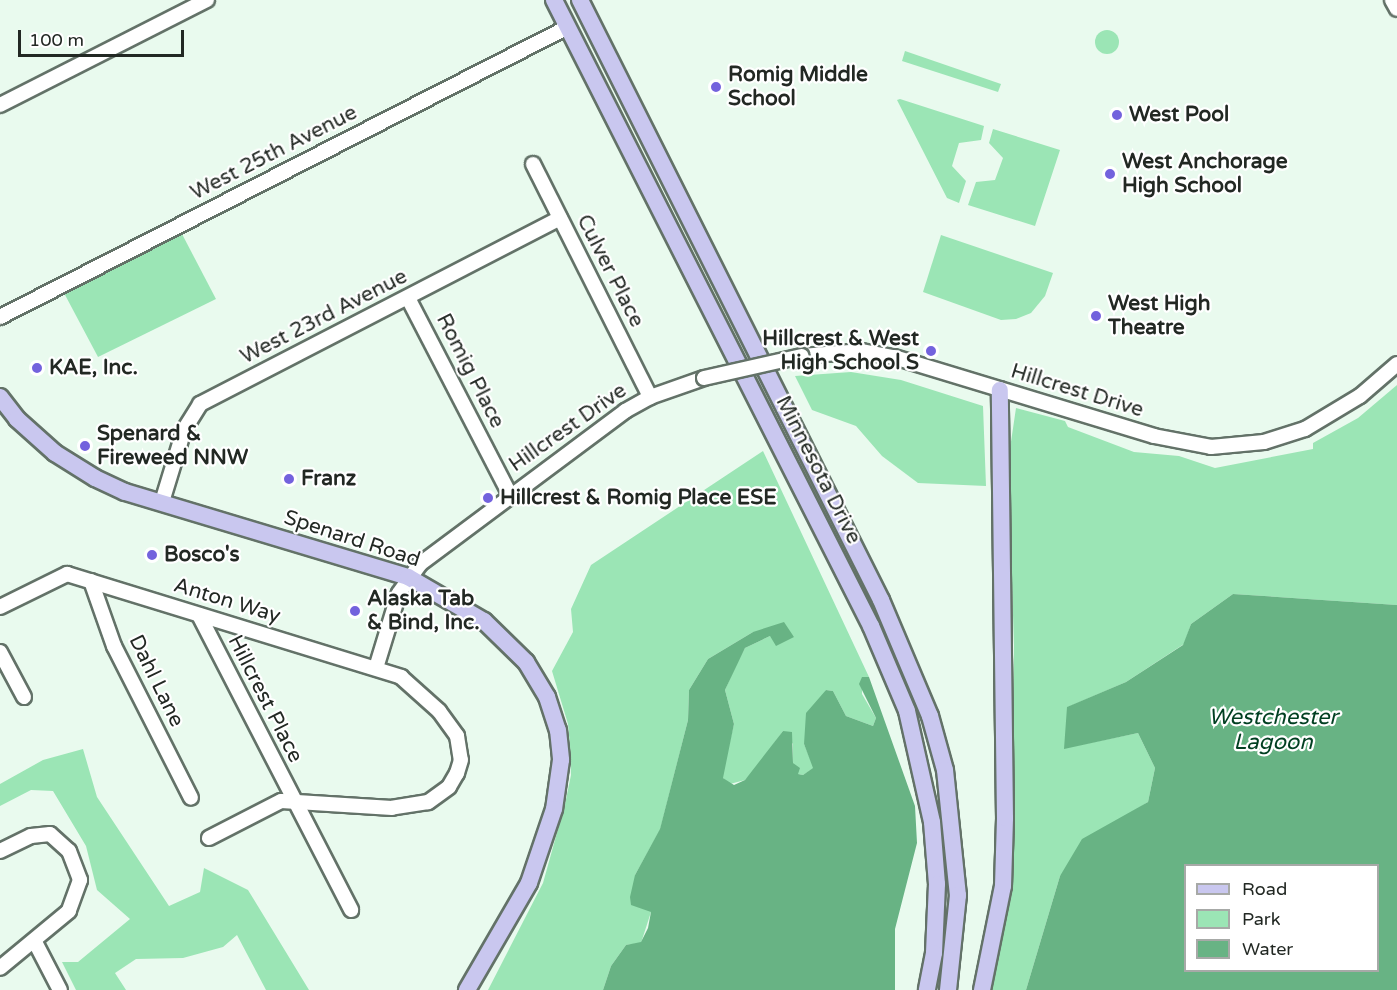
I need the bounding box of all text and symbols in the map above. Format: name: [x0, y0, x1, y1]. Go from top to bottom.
scale bar: [21, 18, 188, 56]
text: 100 m: [29, 29, 84, 51]
place label: Romig Middle School: [728, 62, 868, 112]
marker: Romig Middle School: [709, 80, 723, 94]
street label: West 25th Avenue: [187, 100, 361, 206]
place label: West Pool: [1129, 102, 1229, 128]
marker: West Pool: [1110, 108, 1124, 122]
place label: West Anchorage High School: [1122, 149, 1288, 199]
marker: West Anchorage High School: [1103, 167, 1117, 181]
street label: Culver Place: [571, 211, 649, 331]
street label: West 23rd Avenue: [236, 264, 412, 370]
place label: West High Theatre: [1108, 291, 1211, 341]
marker: West High Theatre: [1089, 309, 1103, 323]
street label: Romig Place: [430, 310, 510, 432]
place label: Hillcrest & West High School S: [762, 326, 919, 376]
marker: Hillcrest & West High School S: [924, 344, 938, 358]
place label: KAE, Inc.: [49, 355, 138, 381]
street label: Hillcrest Drive: [1008, 359, 1146, 423]
marker: KAE, Inc.: [30, 361, 44, 375]
street label: Hillcrest Drive: [505, 378, 631, 478]
street label: Minnesota Drive: [770, 392, 866, 548]
place label: Spenard & Fireweed NNW: [97, 421, 248, 471]
marker: Spenard & Fireweed NNW: [78, 439, 92, 453]
place label: Franz: [301, 466, 356, 492]
marker: Franz: [282, 472, 296, 486]
place label: Hillcrest & Romig Place ESE: [500, 485, 777, 511]
marker: Hillcrest & Romig Place ESE: [481, 491, 495, 505]
street label: Spenard Road: [281, 505, 423, 573]
place label: Bosco's: [164, 542, 240, 568]
marker: Bosco's: [145, 548, 159, 562]
street label: Anton Way: [171, 573, 283, 629]
place label: Alaska Tab & Bind, Inc.: [367, 586, 480, 636]
marker: Alaska Tab & Bind, Inc.: [348, 604, 362, 618]
street label: Dahl Lane: [123, 631, 189, 731]
street label: Hillcrest Place: [222, 631, 308, 767]
water label: Westchester Lagoon: [1208, 704, 1338, 756]
legend: [1184, 864, 1379, 972]
text: Road: [1242, 878, 1287, 900]
text: Park: [1242, 908, 1280, 930]
text: Water: [1242, 938, 1293, 960]

